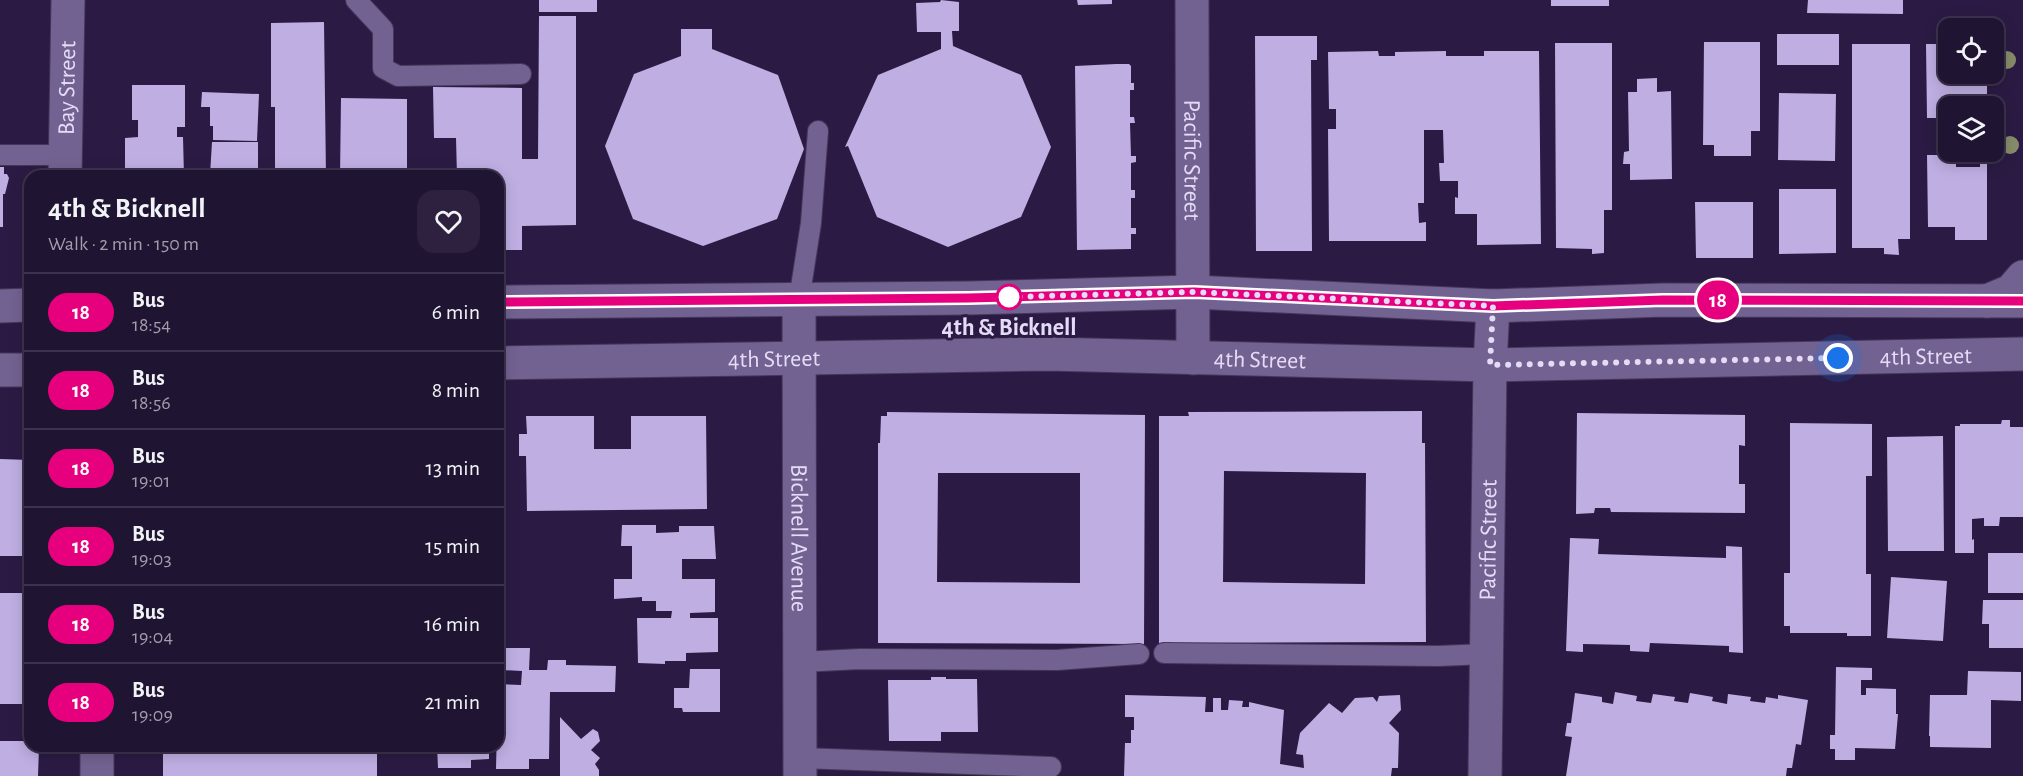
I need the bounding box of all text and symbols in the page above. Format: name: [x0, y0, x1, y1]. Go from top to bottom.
map controls: [1938, 18, 2004, 162]
button: locate: [1938, 18, 2004, 84]
street label: Bay Street: [55, 40, 80, 135]
button: layers: [1938, 96, 2004, 162]
street label: Pacific Street: [1179, 99, 1204, 221]
button: heart: [417, 190, 480, 253]
text: 4th & Bicknell: [48, 195, 206, 223]
text: Walk · 2 min · 150 m: [48, 234, 199, 254]
line badge: 18: [1691, 280, 1745, 320]
marker: 4th & Bicknell: [996, 284, 1022, 310]
text: Bus: [132, 289, 165, 311]
text: 18: [1709, 290, 1727, 311]
text: 6 min: [432, 301, 480, 323]
text: 18: [72, 302, 90, 323]
text: 18:54: [132, 315, 171, 335]
place label: 4th & Bicknell: [941, 316, 1077, 340]
your location: [1823, 343, 1853, 373]
street label: 4th Street: [1879, 344, 1972, 370]
street label: 4th Street: [728, 347, 821, 372]
street label: 4th Street: [1213, 347, 1307, 373]
text: Bus: [132, 367, 165, 389]
text: 8 min: [432, 379, 480, 401]
text: 18: [72, 380, 90, 401]
text: 18:56: [132, 393, 171, 413]
text: Bus: [132, 445, 165, 467]
text: 13 min: [425, 457, 480, 479]
text: 18: [72, 458, 90, 479]
street label: Bicknell Avenue: [786, 464, 811, 612]
text: 19:01: [132, 471, 170, 491]
street label: Pacific Street: [1476, 479, 1502, 601]
text: Bus: [132, 523, 165, 545]
text: 15 min: [425, 535, 480, 557]
text: 18: [72, 536, 90, 557]
text: 19:03: [132, 549, 172, 569]
text: Bus: [132, 601, 165, 623]
text: 16 min: [424, 613, 480, 635]
text: 18: [72, 614, 90, 635]
text: 19:04: [132, 627, 173, 647]
text: Bus: [132, 679, 165, 701]
text: 21 min: [425, 691, 480, 713]
text: 18: [72, 692, 90, 713]
text: 19:09: [132, 705, 173, 725]

